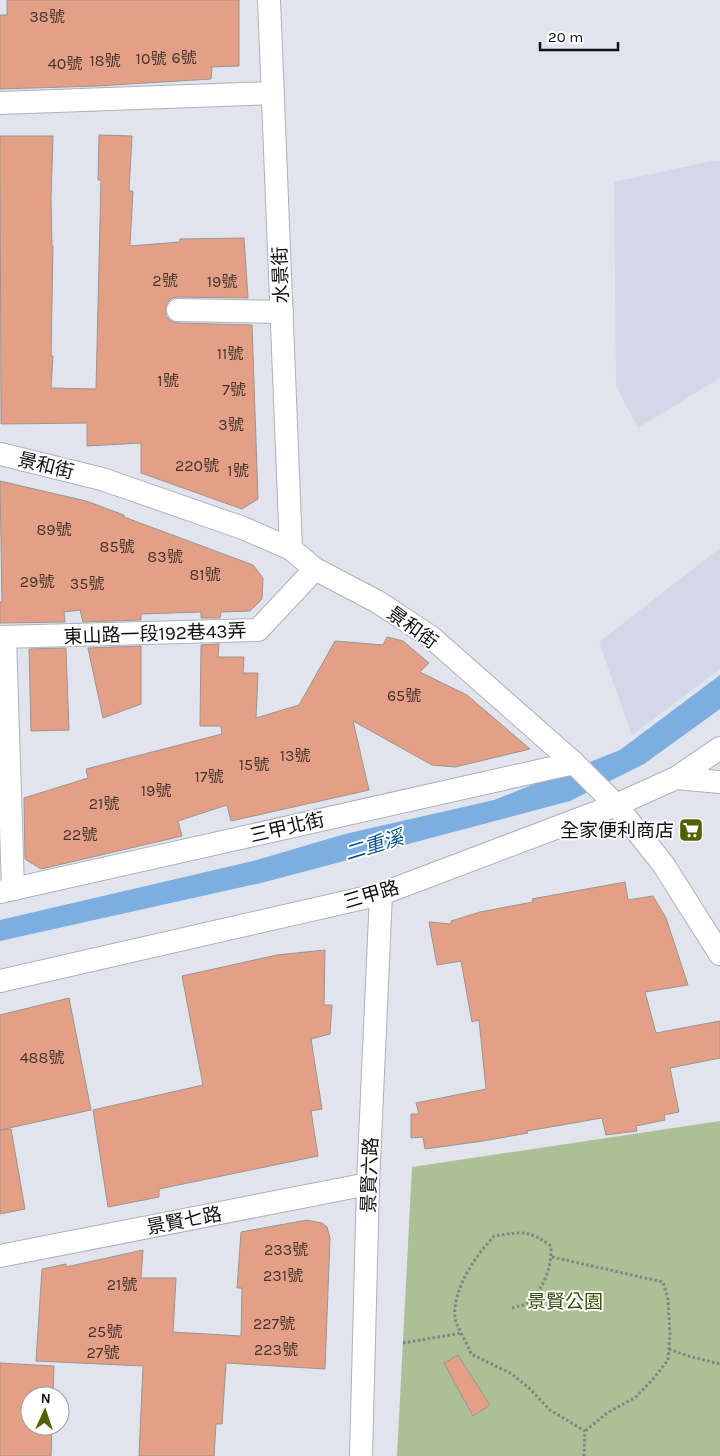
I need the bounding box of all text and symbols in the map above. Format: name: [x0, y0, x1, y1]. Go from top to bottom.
house number: 38號: [29, 7, 65, 26]
scale bar: [540, 20, 618, 52]
text: 20 m: [548, 28, 583, 46]
house number: 6號: [171, 48, 197, 67]
house number: 10號: [136, 49, 166, 68]
house number: 18號: [89, 51, 121, 70]
house number: 40號: [48, 54, 82, 73]
street label: 水景街: [269, 246, 293, 304]
house number: 2號: [152, 271, 178, 290]
house number: 19號: [207, 272, 237, 291]
house number: 11號: [217, 344, 243, 363]
house number: 1號: [157, 371, 179, 390]
house number: 7號: [222, 380, 246, 399]
house number: 3號: [218, 415, 244, 434]
street label: 景和街: [15, 448, 76, 484]
house number: 220號: [175, 456, 219, 475]
house number: 1號: [227, 461, 249, 480]
house number: 89號: [36, 520, 72, 539]
house number: 85號: [100, 537, 134, 556]
house number: 83號: [147, 547, 183, 566]
house number: 81號: [189, 565, 221, 584]
house number: 29號: [20, 572, 54, 591]
house number: 35號: [70, 574, 104, 593]
street label: 景和街: [383, 602, 442, 653]
street label: 東山路一段192巷43弄: [63, 620, 247, 648]
house number: 65號: [387, 686, 421, 705]
house number: 13號: [280, 746, 310, 765]
house number: 15號: [239, 755, 269, 774]
house number: 17號: [195, 767, 223, 786]
house number: 19號: [141, 781, 171, 800]
house number: 21號: [89, 794, 119, 813]
street label: 三甲北街: [248, 809, 327, 847]
supermarket icon: 全家便利商店: [678, 817, 704, 843]
place label: 全家便利商店: [560, 820, 674, 842]
house number: 22號: [63, 825, 97, 844]
water label: 二重溪: [342, 825, 409, 865]
street label: 三甲路: [341, 877, 402, 913]
house number: 488號: [20, 1048, 64, 1067]
street label: 景賢六路: [358, 1137, 382, 1213]
street label: 景賢七路: [145, 1203, 224, 1239]
house number: 233號: [264, 1240, 308, 1259]
house number: 231號: [263, 1266, 303, 1285]
house number: 21號: [107, 1275, 137, 1294]
park label: 景賢公園: [527, 1291, 603, 1313]
house number: 227號: [253, 1314, 295, 1333]
house number: 25號: [88, 1322, 122, 1341]
house number: 223號: [254, 1340, 298, 1359]
house number: 27號: [87, 1343, 119, 1362]
north arrow: [20, 1386, 70, 1436]
text: N: [40, 1390, 51, 1407]

